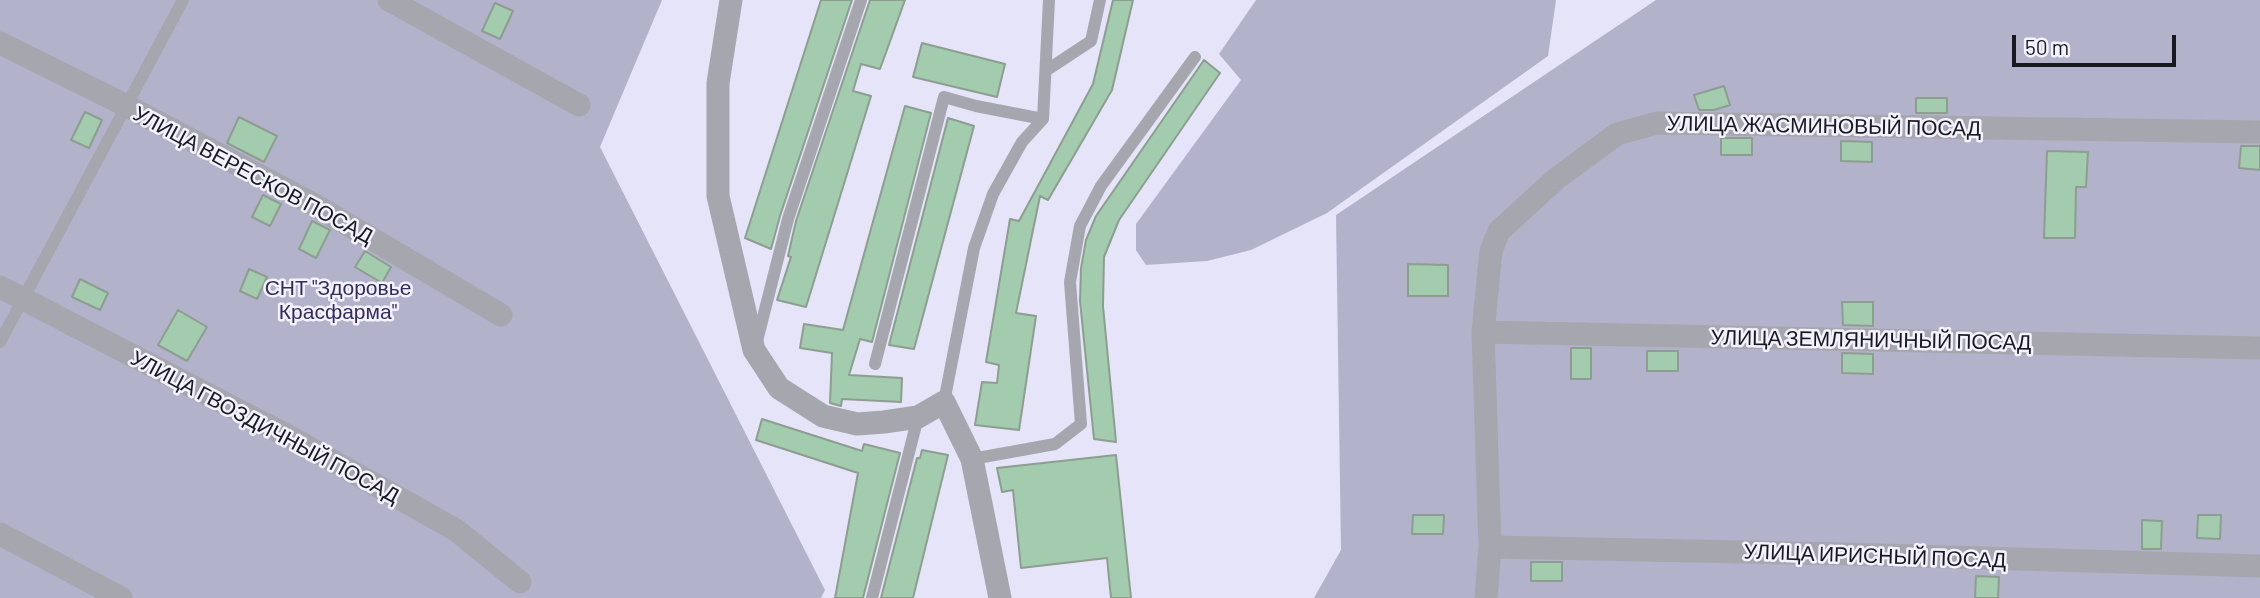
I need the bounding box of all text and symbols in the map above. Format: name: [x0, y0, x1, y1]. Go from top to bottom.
scale bar: [2015, 21, 2180, 65]
text: 50 m: [2025, 34, 2069, 59]
street label: УЛИЦА ВЕРЕСКОВ ПОСАД: [129, 101, 377, 249]
street label: УЛИЦА ЖАСМИНОВЫЙ ПОСАД: [1667, 111, 1981, 141]
park label: СНТ "Здоровье Красфарма": [265, 275, 411, 325]
street label: УЛИЦА ЗЕМЛЯНИЧНЫЙ ПОСАД: [1710, 325, 2032, 355]
street label: УЛИЦА ГВОЗДИЧНЫЙ ПОСАД: [126, 345, 404, 509]
street label: УЛИЦА ИРИСНЫЙ ПОСАД: [1743, 539, 2007, 573]

